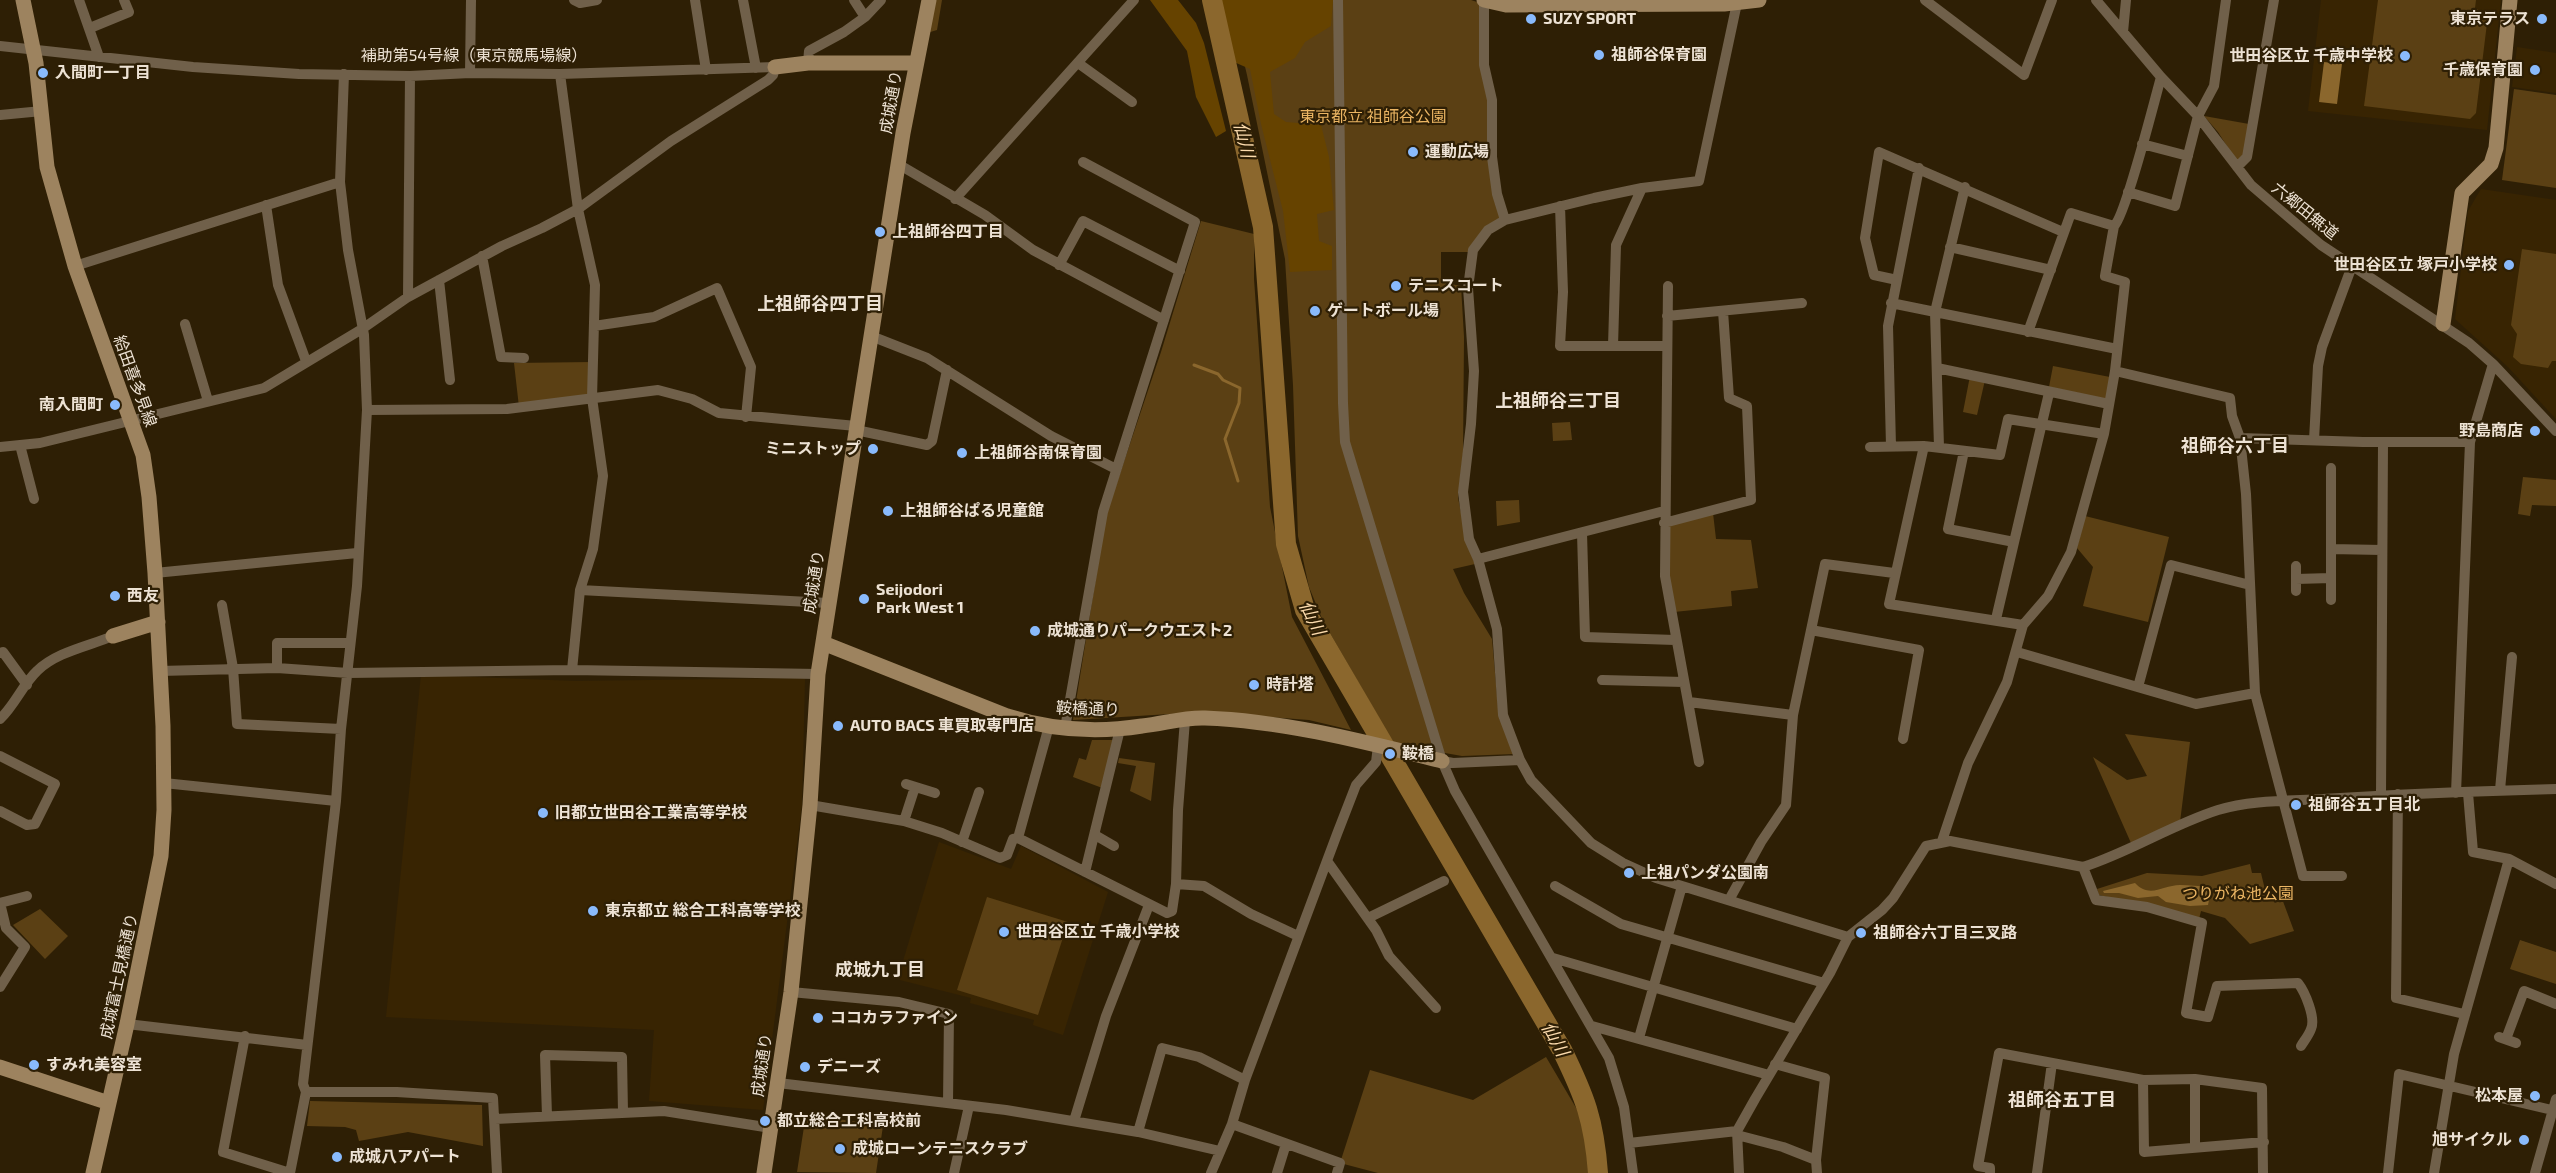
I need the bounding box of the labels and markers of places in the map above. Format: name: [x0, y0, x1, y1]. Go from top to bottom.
place label: SUZY SPORT: [1543, 9, 1636, 29]
place label: 東京テラス: [2450, 9, 2530, 29]
marker: SUZY SPORT: [1524, 12, 1538, 26]
marker: 東京テラス: [2535, 12, 2549, 26]
place label: 祖師谷保育園: [1611, 45, 1707, 65]
place label: 世田谷区立 千歳中学校: [2230, 46, 2393, 66]
marker: 祖師谷保育園: [1592, 48, 1606, 62]
marker: 世田谷区立 千歳中学校: [2398, 49, 2412, 63]
place label: 千歳保育園: [2443, 60, 2523, 80]
place label: 入間町一丁目: [55, 63, 151, 83]
marker: 千歳保育園: [2528, 63, 2542, 77]
marker: 入間町一丁目: [36, 66, 50, 80]
place label: 運動広場: [1425, 142, 1489, 162]
marker: 運動広場: [1406, 145, 1420, 159]
place label: 上祖師谷四丁目: [892, 222, 1004, 242]
marker: 上祖師谷四丁目: [873, 225, 887, 239]
place label: 世田谷区立 塚戸小学校: [2334, 255, 2497, 275]
marker: 世田谷区立 塚戸小学校: [2502, 258, 2516, 272]
place label: テニスコート: [1408, 276, 1504, 296]
marker: テニスコート: [1389, 279, 1403, 293]
place label: ゲートボール場: [1327, 301, 1439, 321]
marker: ゲートボール場: [1308, 304, 1322, 318]
place label: 南入間町: [39, 395, 103, 415]
marker: 南入間町: [108, 398, 122, 412]
place label: 野島商店: [2459, 421, 2523, 441]
marker: 野島商店: [2528, 424, 2542, 438]
place label: ミニストップ: [765, 439, 861, 459]
marker: ミニストップ: [866, 442, 880, 456]
place label: 上祖師谷南保育園: [974, 443, 1102, 463]
marker: 上祖師谷南保育園: [955, 446, 969, 460]
place label: 上祖師谷ぱる児童館: [900, 501, 1044, 521]
marker: 上祖師谷ぱる児童館: [881, 504, 895, 518]
place label: Seijodori Park West 1: [876, 580, 964, 618]
place label: 西友: [127, 586, 159, 606]
marker: 西友: [108, 589, 122, 603]
marker: Seijodori Park West 1: [857, 592, 871, 606]
place label: 成城通りパークウエスト2: [1047, 621, 1232, 641]
marker: 成城通りパークウエスト2: [1028, 624, 1042, 638]
place label: 時計塔: [1266, 675, 1314, 695]
marker: 時計塔: [1247, 678, 1261, 692]
place label: AUTO BACS 車買取専門店: [850, 716, 1034, 736]
marker: AUTO BACS 車買取専門店: [831, 719, 845, 733]
place label: 鞍橋: [1402, 744, 1434, 764]
marker: 鞍橋: [1383, 747, 1397, 761]
place label: 祖師谷五丁目北: [2308, 795, 2420, 815]
marker: 祖師谷五丁目北: [2289, 798, 2303, 812]
place label: 旧都立世田谷工業高等学校: [555, 803, 747, 823]
marker: 旧都立世田谷工業高等学校: [536, 806, 550, 820]
place label: 上祖パンダ公園南: [1641, 863, 1769, 883]
marker: 上祖パンダ公園南: [1622, 866, 1636, 880]
place label: 東京都立 総合工科高等学校: [605, 901, 800, 921]
marker: 東京都立 総合工科高等学校: [586, 904, 600, 918]
place label: 世田谷区立 千歳小学校: [1016, 922, 1179, 942]
place label: 祖師谷六丁目三叉路: [1873, 923, 2017, 943]
marker: 世田谷区立 千歳小学校: [997, 925, 1011, 939]
marker: 祖師谷六丁目三叉路: [1854, 926, 1868, 940]
place label: ココカラファイン: [830, 1008, 958, 1028]
marker: ココカラファイン: [811, 1011, 825, 1025]
place label: すみれ美容室: [46, 1055, 142, 1075]
place label: デニーズ: [817, 1057, 881, 1077]
marker: すみれ美容室: [27, 1058, 41, 1072]
marker: デニーズ: [798, 1060, 812, 1074]
place label: 松本屋: [2475, 1086, 2523, 1106]
marker: 松本屋: [2528, 1089, 2542, 1103]
place label: 都立総合工科高校前: [777, 1111, 921, 1131]
marker: 都立総合工科高校前: [758, 1114, 772, 1128]
place label: 旭サイクル: [2432, 1130, 2512, 1150]
marker: 旭サイクル: [2517, 1133, 2531, 1147]
place label: 成城ローンテニスクラブ: [852, 1139, 1028, 1159]
marker: 成城ローンテニスクラブ: [833, 1142, 847, 1156]
place label: 成城八アパート: [349, 1147, 461, 1167]
marker: 成城八アパート: [330, 1150, 344, 1164]

